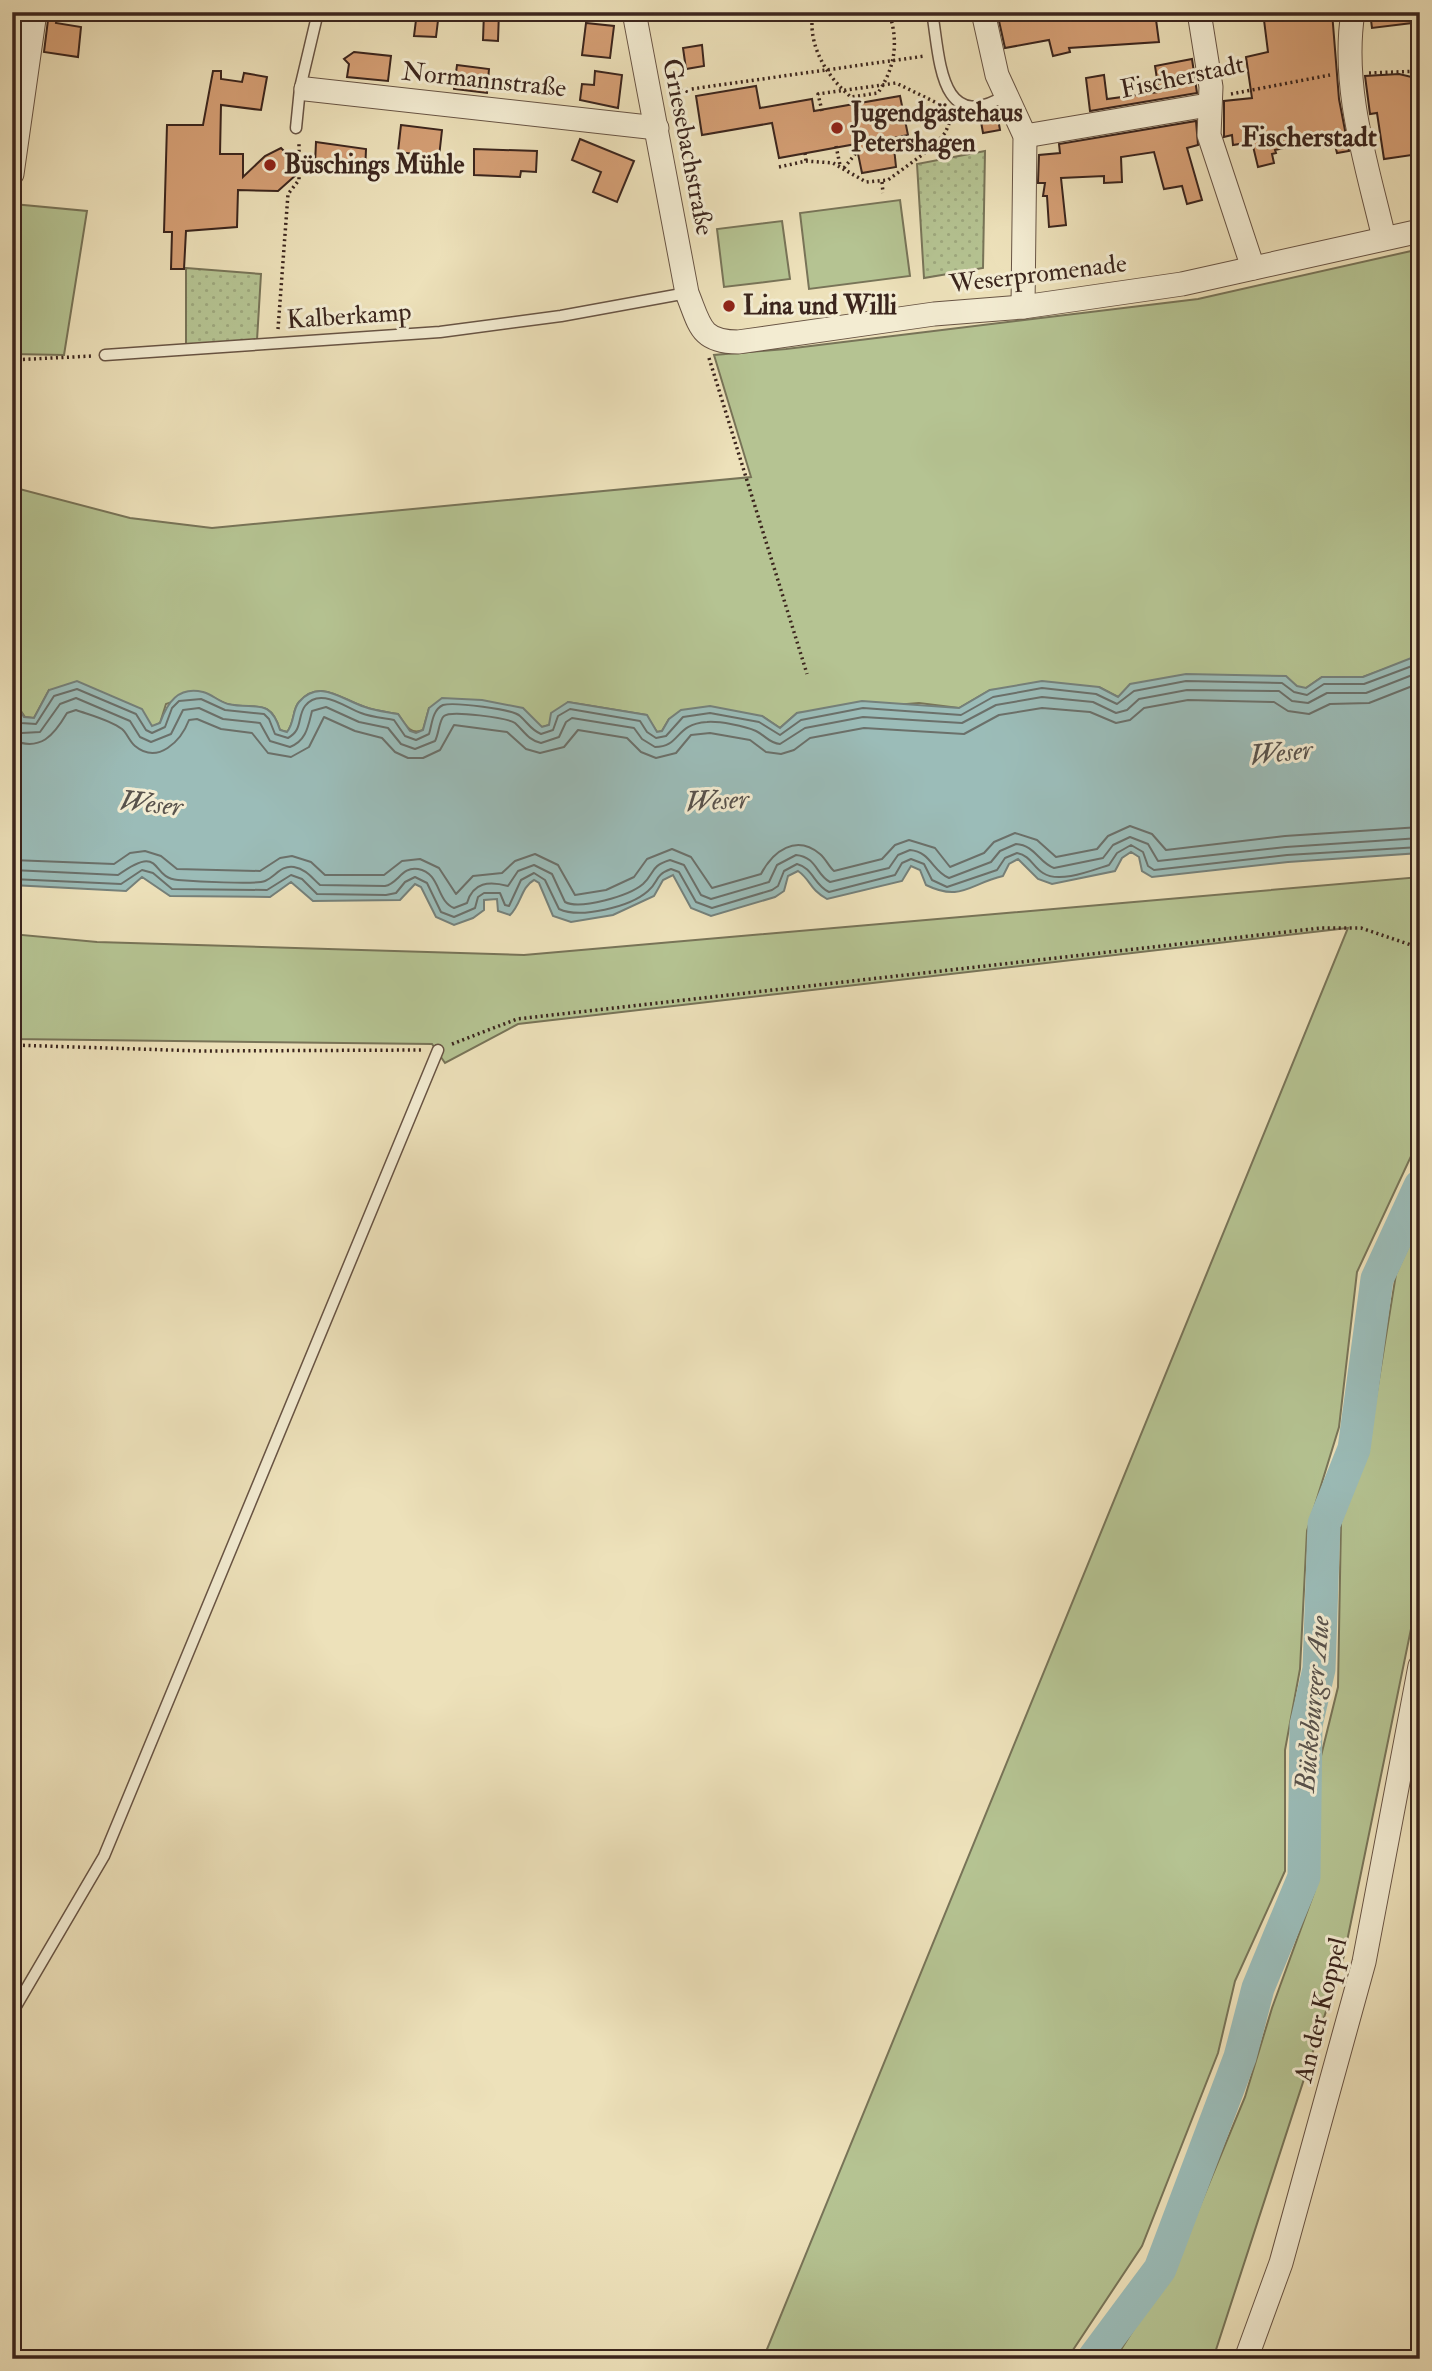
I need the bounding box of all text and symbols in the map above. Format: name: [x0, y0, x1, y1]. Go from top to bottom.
street label: Fischerstadt: [1117, 48, 1247, 106]
street label: Normannstraße: [400, 55, 568, 105]
street label: Griesebachstraße: [655, 56, 721, 238]
place label: Jugendgästehaus Petershagen: [849, 97, 1023, 160]
marker: Jugendgästehaus Petershagen: [829, 120, 845, 136]
district label: Fischerstadt: [1241, 120, 1377, 155]
place label: Büschings Mühle: [284, 149, 464, 182]
marker: Büschings Mühle: [262, 157, 278, 173]
street label: Weserpromenade: [947, 247, 1129, 302]
place label: Lina und Willi: [743, 290, 897, 322]
street label: Kalberkamp: [286, 296, 412, 337]
marker: Lina und Willi: [721, 298, 737, 314]
water label: Weser: [1248, 732, 1316, 774]
water label: Weser: [684, 782, 751, 820]
water label: Weser: [118, 783, 186, 825]
water label: Bückeburger Aue: [1288, 1614, 1338, 1796]
street label: An der Koppel: [1287, 1934, 1356, 2087]

